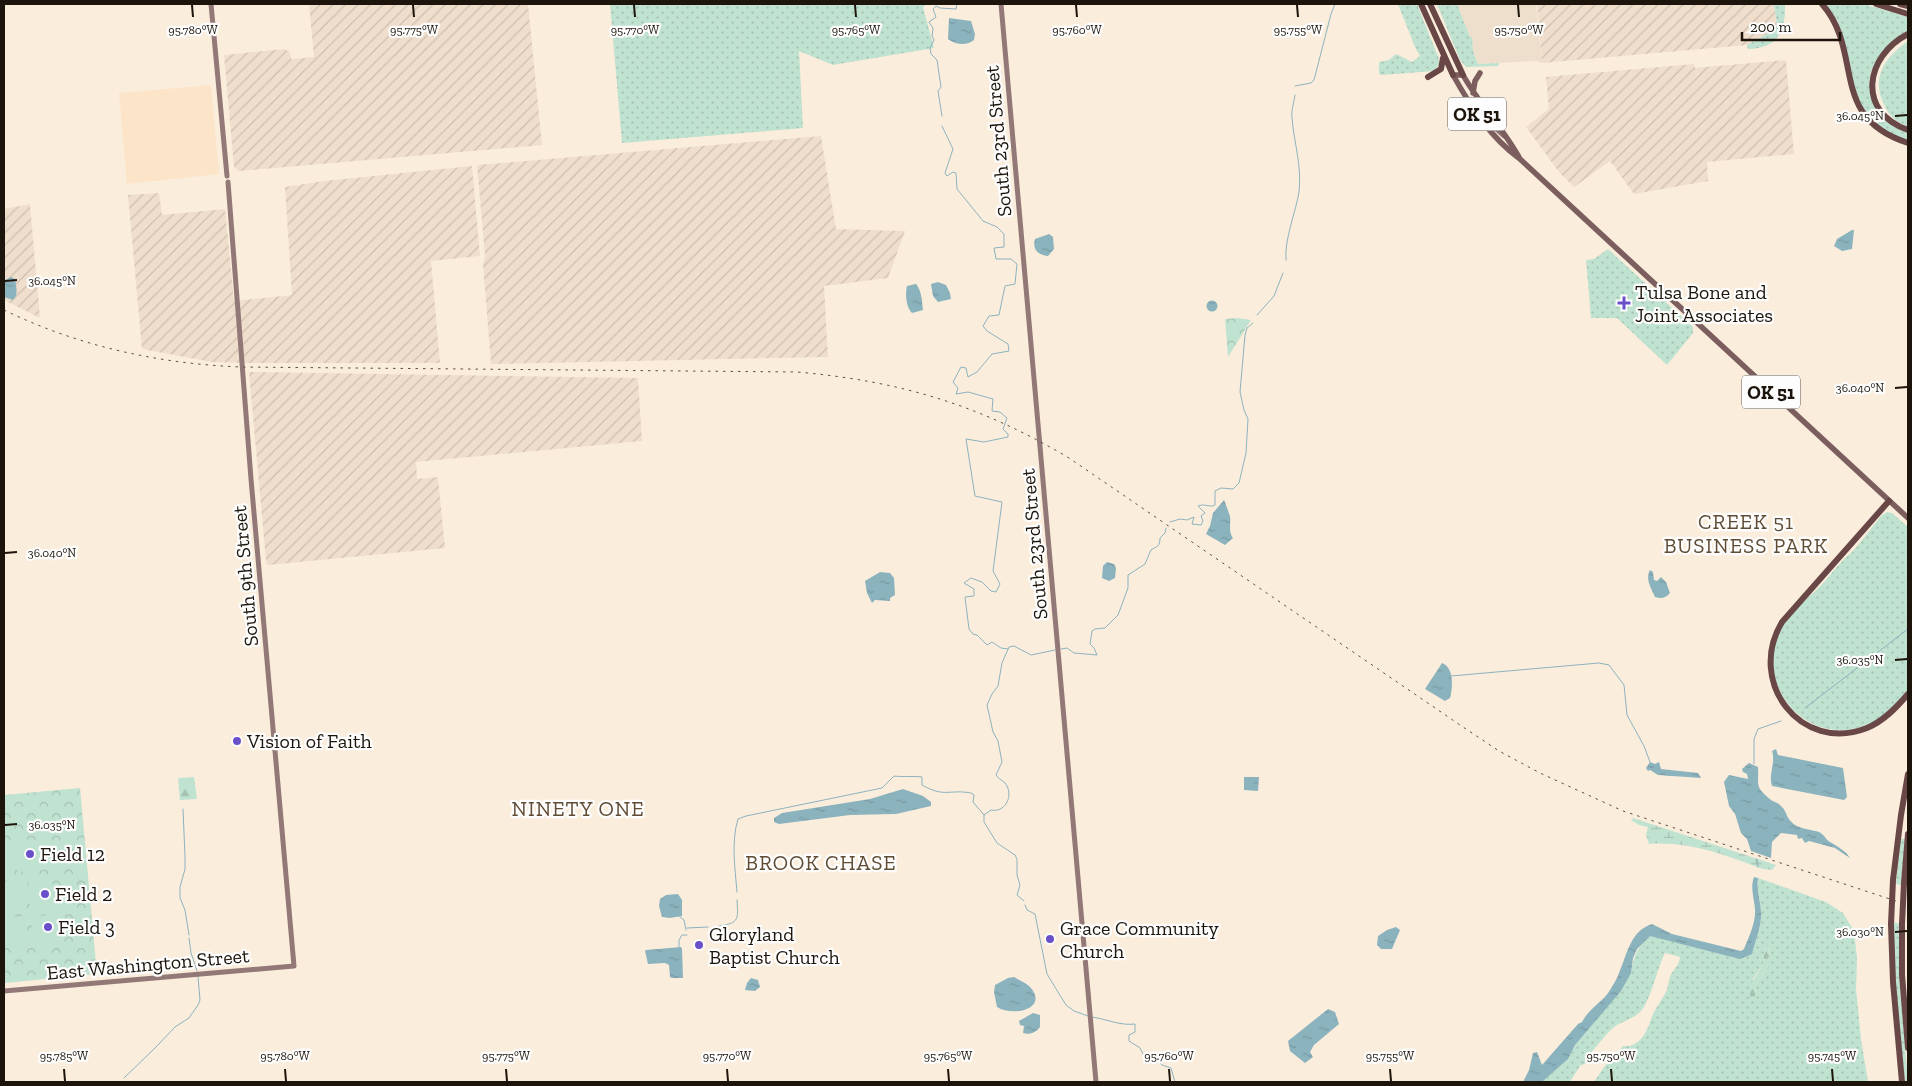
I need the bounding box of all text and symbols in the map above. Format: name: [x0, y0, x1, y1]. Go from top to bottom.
scale bar: [1742, 10, 1840, 42]
text: 200 m: [1750, 18, 1791, 36]
text: 95.780°W: [168, 23, 219, 37]
text: 95.775°W: [390, 23, 439, 37]
text: 95.770°W: [611, 23, 660, 37]
text: 95.765°W: [832, 23, 881, 37]
text: 95.760°W: [1052, 23, 1102, 37]
text: 95.755°W: [1274, 23, 1323, 37]
text: 95.750°W: [1494, 23, 1544, 37]
street label: South 23rd Street: [979, 64, 1017, 218]
road number: OK 51: [1448, 98, 1506, 130]
text: 36.045°N: [1836, 109, 1884, 123]
text: 36.045°N: [28, 274, 76, 288]
place label: Tulsa Bone and Joint Associates: [1635, 280, 1773, 327]
marker: Tulsa Bone and Joint Associates: [1617, 296, 1631, 310]
road number: OK 51: [1742, 376, 1800, 408]
text: 36.040°N: [1836, 381, 1884, 395]
street label: South 23rd Street: [1015, 467, 1053, 621]
street label: South 9th Street: [227, 504, 263, 647]
district label: CREEK 51 BUSINESS PARK: [1664, 509, 1828, 558]
text: 36.040°N: [28, 546, 76, 560]
text: 36.035°N: [1837, 653, 1884, 667]
place label: Vision of Faith: [246, 729, 373, 753]
marker: Vision of Faith: [231, 735, 243, 747]
district label: NINETY ONE: [512, 796, 644, 821]
text: 36.035°N: [29, 818, 76, 832]
place label: Field 12: [40, 842, 105, 866]
marker: Field 12: [24, 848, 36, 860]
district label: BROOK CHASE: [745, 850, 897, 875]
place label: Field 2: [55, 882, 112, 906]
marker: Field 2: [39, 888, 51, 900]
place label: Field 3: [58, 915, 115, 939]
place label: Grace Community Church: [1060, 916, 1219, 963]
marker: Field 3: [42, 921, 54, 933]
place label: Gloryland Baptist Church: [709, 922, 840, 969]
text: 36.030°N: [1836, 925, 1884, 939]
marker: Grace Community Church: [1044, 933, 1056, 945]
marker: Gloryland Baptist Church: [693, 939, 705, 951]
street label: East Washington Street: [46, 943, 251, 985]
text: 95.785°W: [40, 1049, 89, 1063]
text: 95.780°W: [260, 1049, 311, 1063]
text: 95.775°W: [482, 1049, 531, 1063]
text: 95.770°W: [703, 1049, 752, 1063]
text: 95.765°W: [924, 1049, 973, 1063]
text: 95.760°W: [1144, 1049, 1194, 1063]
text: 95.755°W: [1366, 1049, 1415, 1063]
text: 95.750°W: [1586, 1049, 1636, 1063]
text: 95.745°W: [1808, 1049, 1857, 1063]

